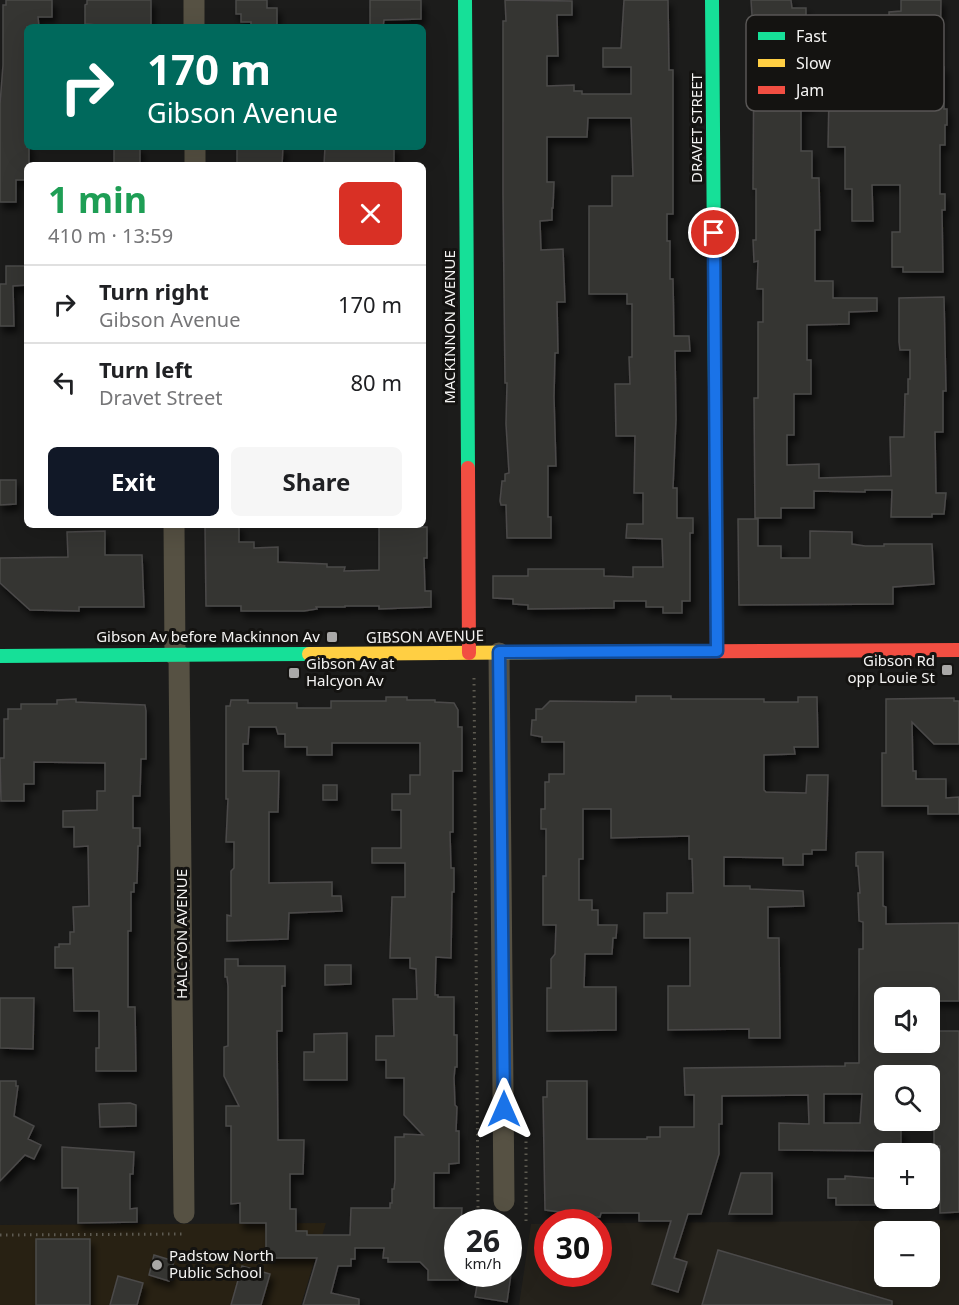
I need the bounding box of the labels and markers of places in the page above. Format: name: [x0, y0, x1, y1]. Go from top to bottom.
pin: [688, 207, 739, 258]
place label: Gibson Av before Mackinnon Av: [96, 626, 320, 646]
marker: Gibson Av before Mackinnon Av: [325, 630, 339, 644]
place label: Gibson Rd opp Louie St: [847, 650, 936, 687]
place label: Gibson Av at Halcyon Av: [306, 653, 395, 690]
marker: Gibson Rd opp Louie St: [940, 663, 954, 677]
marker: Gibson Av at Halcyon Av: [287, 666, 301, 680]
place label: Padstow North Public School: [169, 1245, 274, 1282]
marker: Padstow North Public School: [150, 1258, 164, 1272]

